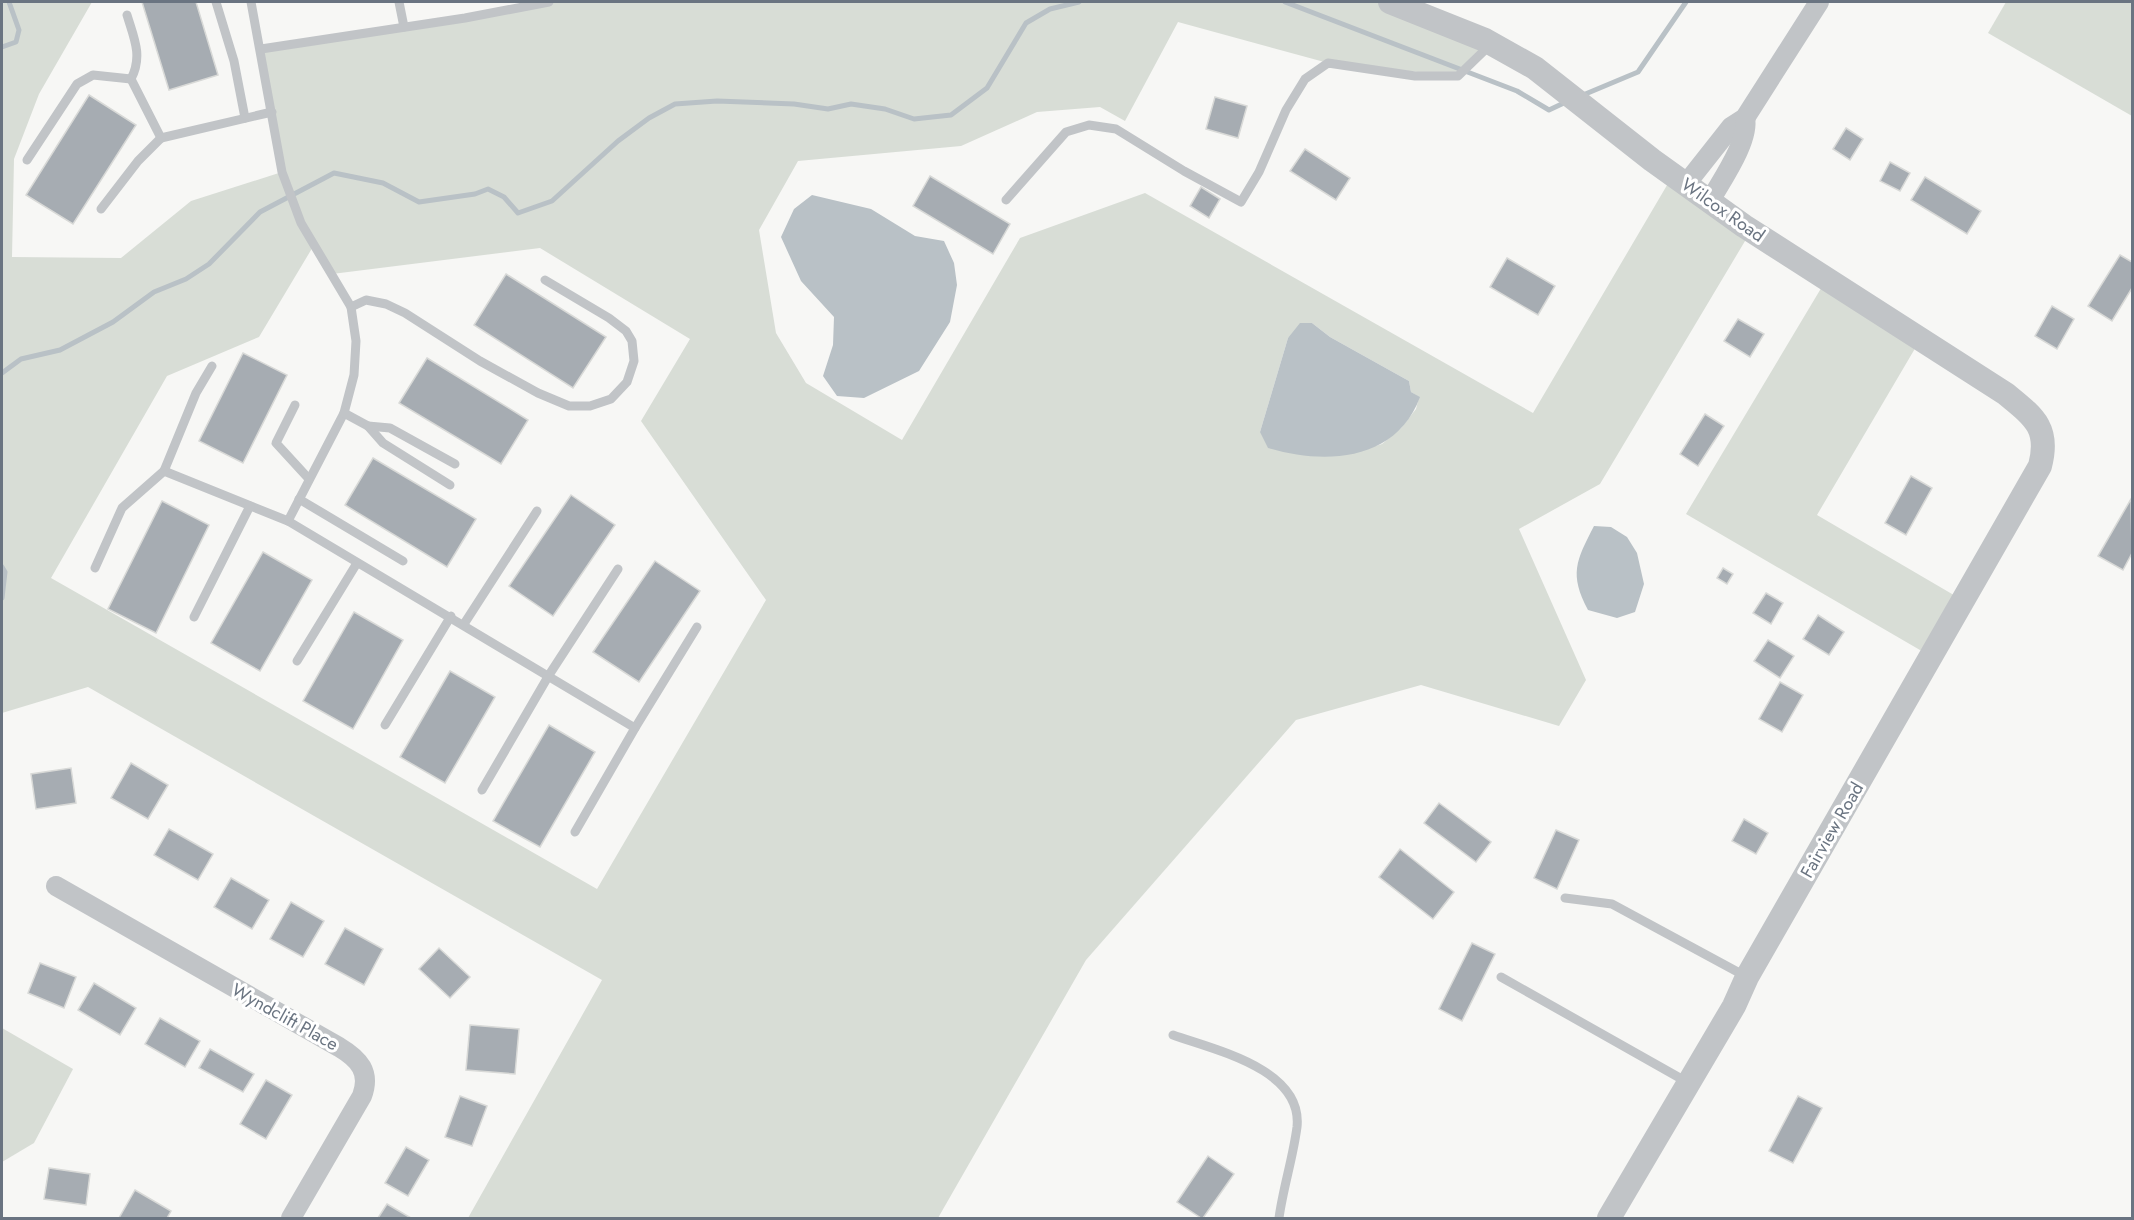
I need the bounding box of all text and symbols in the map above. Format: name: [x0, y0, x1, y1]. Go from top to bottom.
street label: Wilcox Road: [1676, 172, 1770, 248]
street label: Fairview Road: [1794, 777, 1870, 883]
street label: Wyndclift Place: [227, 977, 343, 1057]

